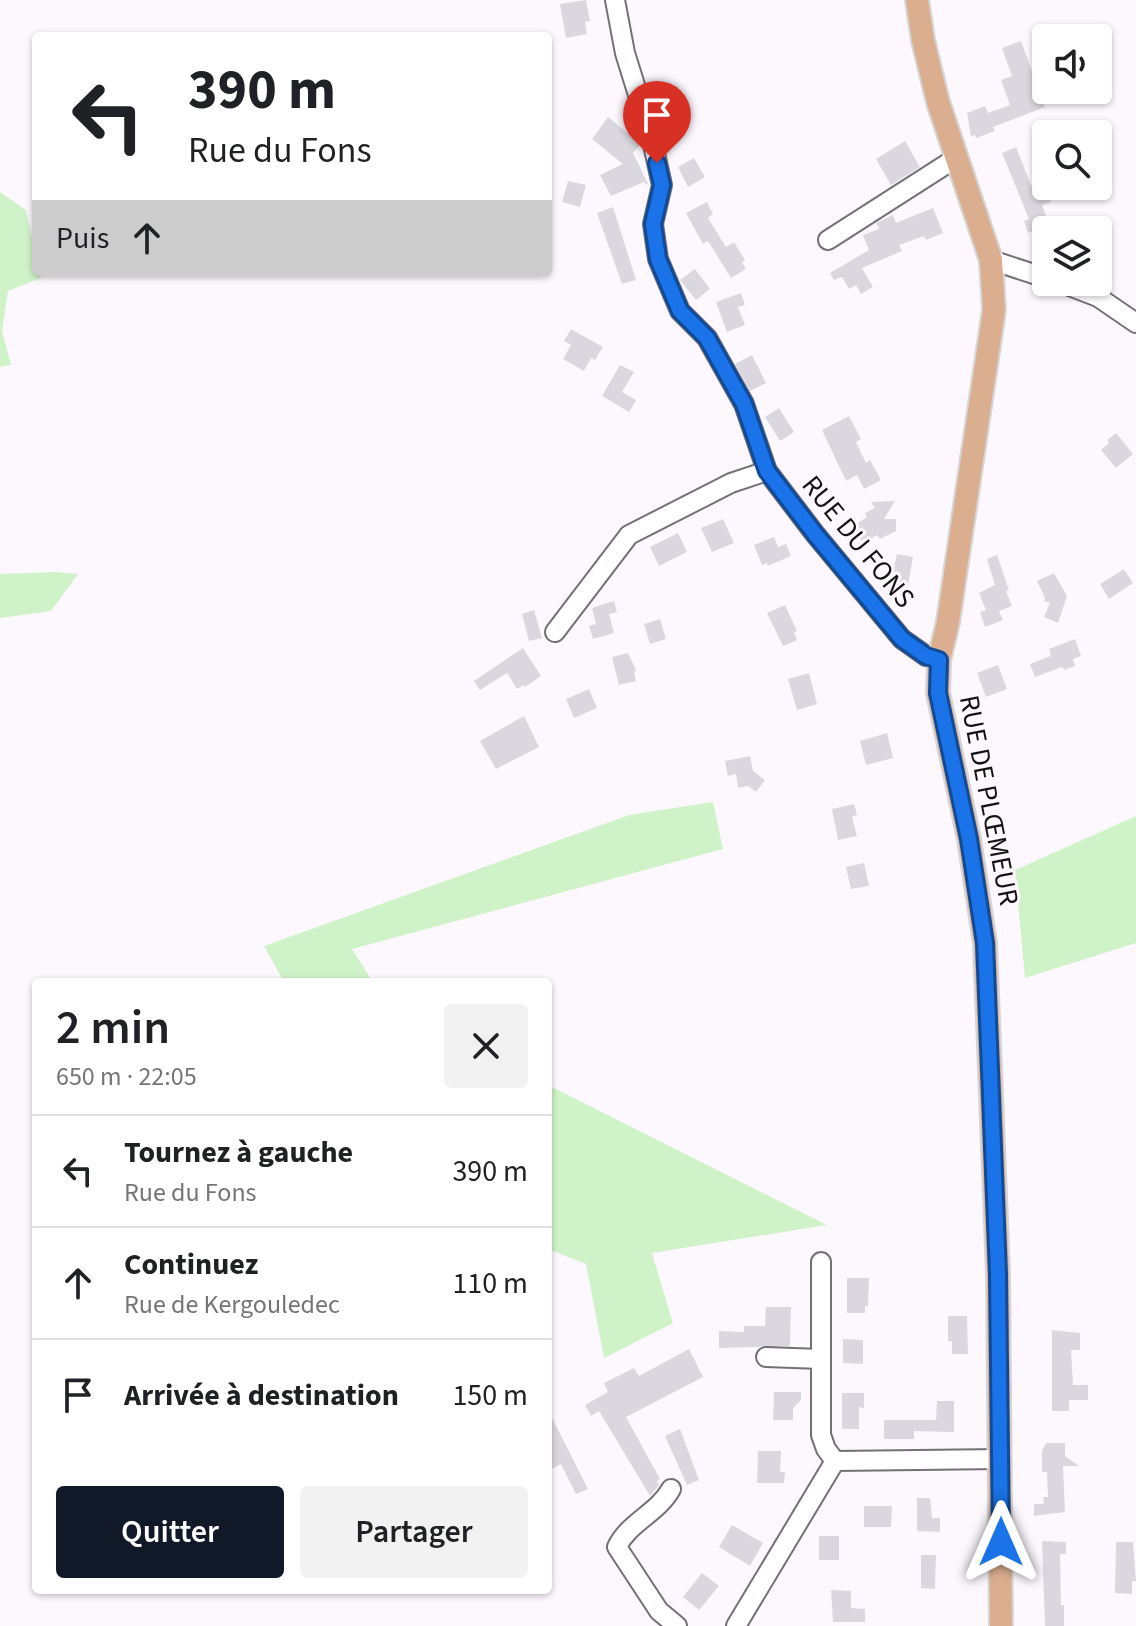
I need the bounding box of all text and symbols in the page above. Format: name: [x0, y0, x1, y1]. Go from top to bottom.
map controls: [1032, 24, 1112, 296]
button: sound: [1032, 24, 1112, 104]
text: 390 m: [188, 51, 336, 130]
icon: left: [56, 64, 160, 168]
pin: [623, 81, 691, 163]
icon: arrive: [635, 93, 679, 137]
button: search: [1032, 120, 1112, 200]
text: Rue du Fons: [188, 125, 371, 176]
icon: ahead: [125, 216, 169, 260]
button: layers: [1032, 216, 1112, 296]
text: Puis: [56, 217, 109, 260]
street label: RUE DU FONS: [792, 467, 924, 617]
street label: RUE DE PLŒMEUR: [949, 692, 1029, 909]
text: 2 min: [56, 994, 170, 1062]
button: close: [444, 1004, 528, 1088]
text: 650 m · 22:05: [56, 1058, 197, 1095]
text: Tournez à gauche: [124, 1131, 353, 1174]
icon: left: [56, 1149, 100, 1193]
text: 390 m: [452, 1150, 528, 1193]
text: Rue du Fons: [124, 1174, 257, 1211]
text: Continuez: [124, 1243, 258, 1286]
icon: ahead: [56, 1261, 100, 1305]
text: 110 m: [452, 1262, 528, 1305]
text: Rue de Kergouledec: [124, 1286, 340, 1323]
icon: arrive: [56, 1373, 100, 1417]
text: Arrivée à destination: [124, 1374, 399, 1417]
text: 150 m: [452, 1374, 528, 1417]
button: Quitter: [56, 1486, 284, 1578]
button: Partager: [300, 1486, 528, 1578]
position arrow: [959, 1500, 1043, 1584]

